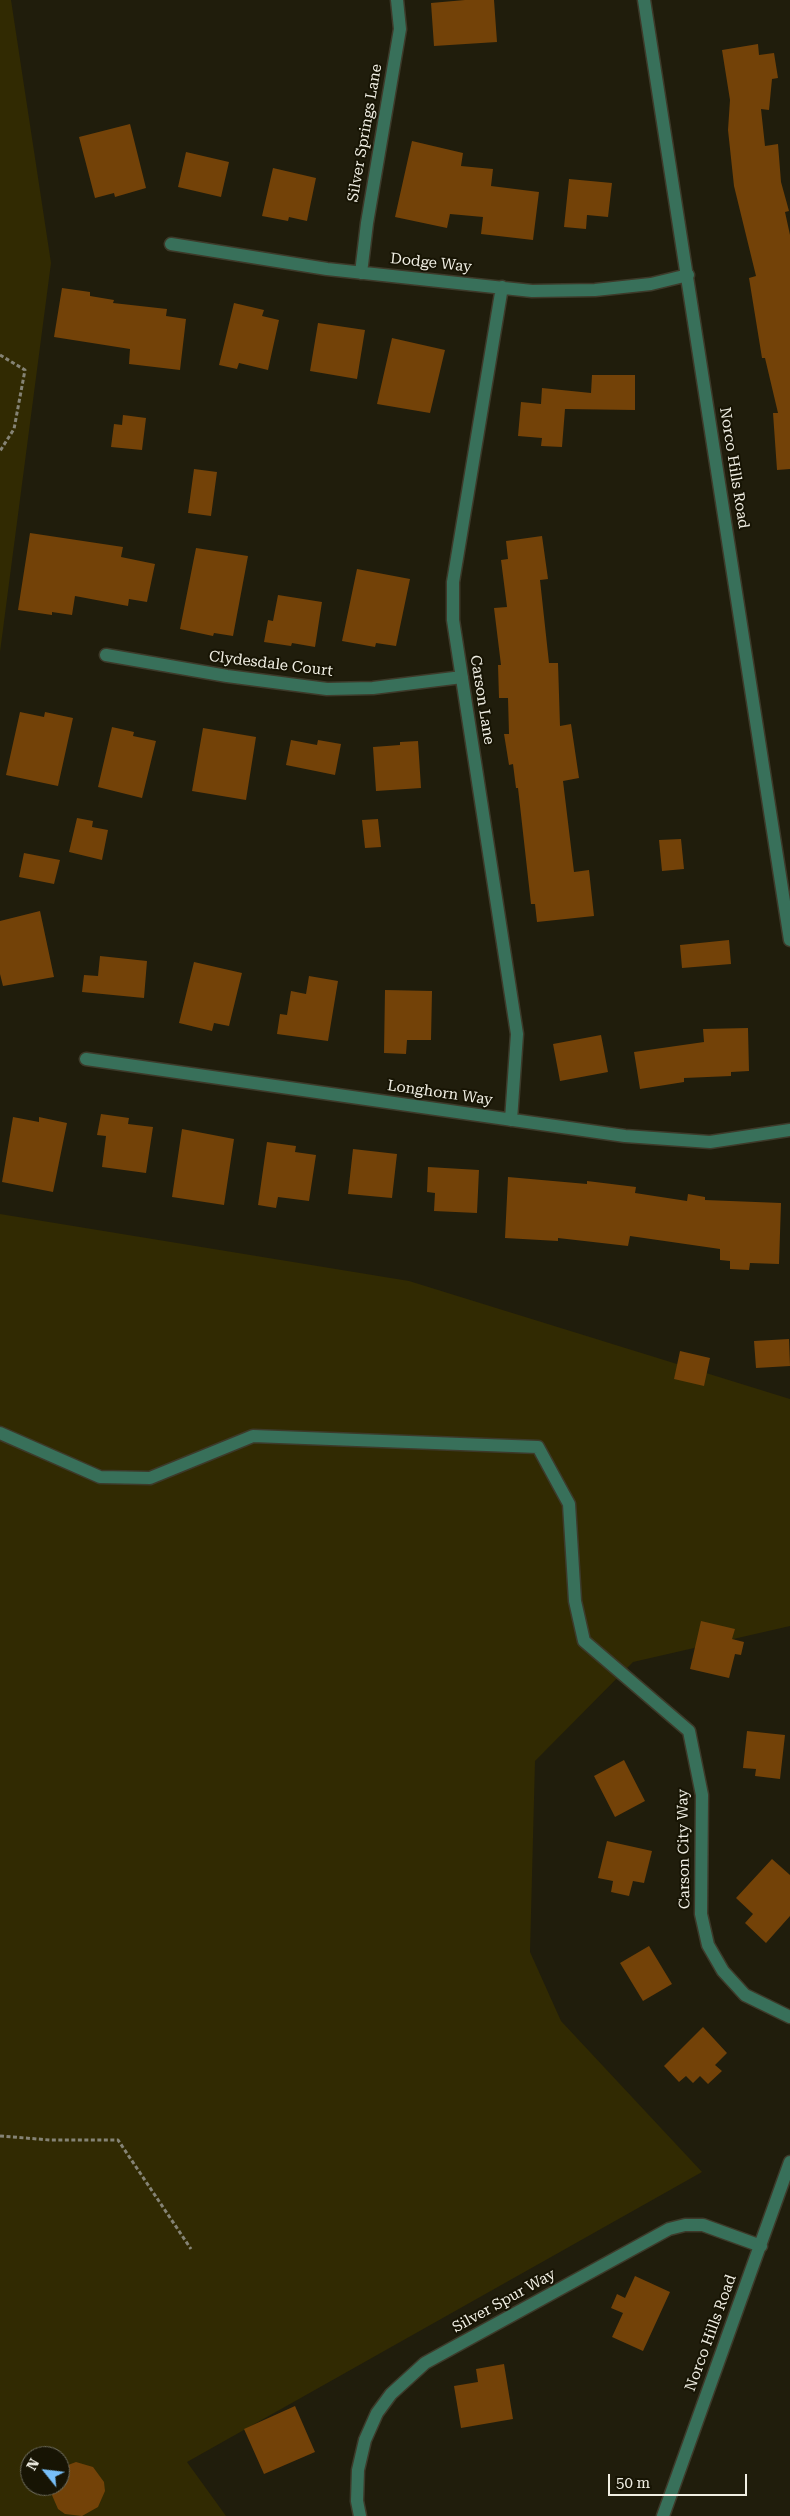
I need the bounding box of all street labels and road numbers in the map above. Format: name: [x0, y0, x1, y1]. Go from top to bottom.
street label: Silver Springs Lane: [344, 63, 386, 203]
street label: Dodge Way: [389, 250, 473, 276]
street label: Norco Hills Road: [716, 406, 752, 530]
street label: Clydesdale Court: [208, 647, 334, 681]
street label: Carson Lane: [466, 654, 498, 746]
street label: Longhorn Way: [386, 1077, 494, 1109]
street label: Carson City Way: [674, 1789, 694, 1909]
street label: Silver Spur Way: [449, 2265, 559, 2337]
street label: Norco Hills Road: [682, 2272, 740, 2394]

